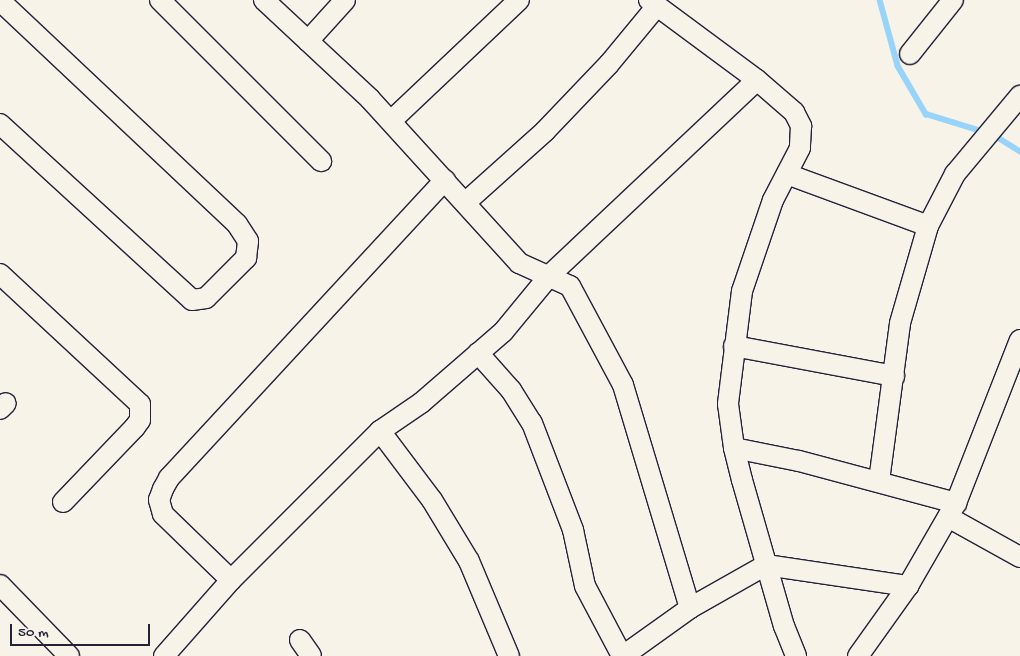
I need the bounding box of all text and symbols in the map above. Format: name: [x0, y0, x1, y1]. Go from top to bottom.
scale bar: [12, 614, 152, 646]
text: 50 m: [18, 624, 49, 642]

